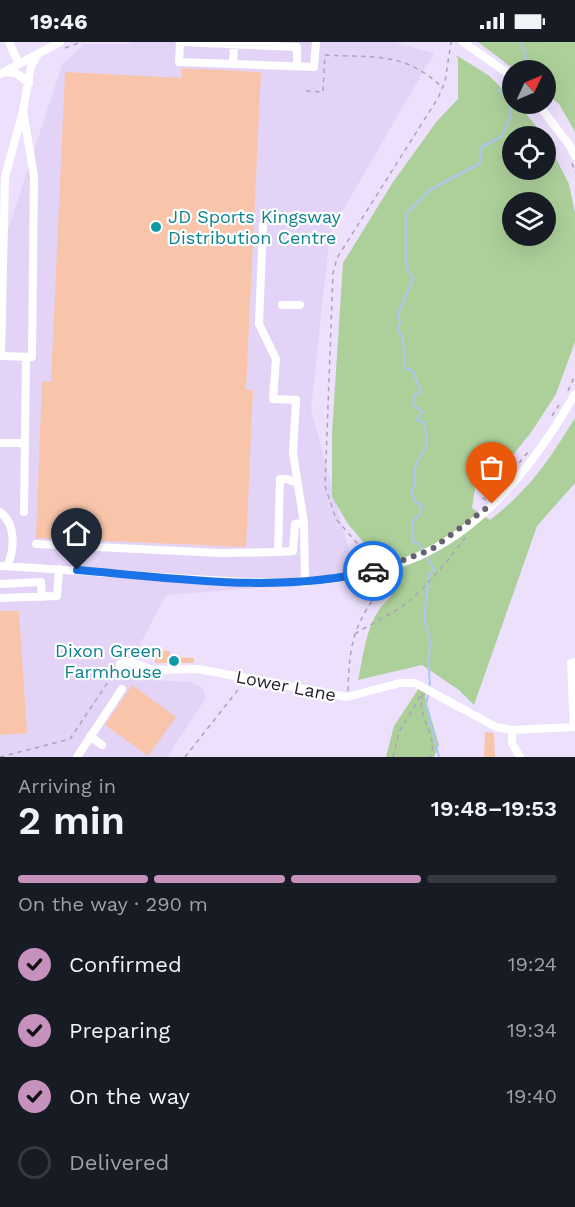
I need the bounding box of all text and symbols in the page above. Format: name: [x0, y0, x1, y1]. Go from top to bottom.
text: 19:46: [30, 9, 87, 34]
north arrow: [502, 60, 556, 114]
map controls: [502, 60, 556, 246]
button: locate: [502, 126, 556, 180]
button: layers: [502, 192, 556, 246]
place label: JD Sports Kingsway Distribution Centre: [168, 206, 342, 248]
marker: JD Sports Kingsway Distribution Centre: [149, 220, 163, 234]
pin: [466, 442, 517, 504]
icon: bag: [475, 451, 508, 484]
pin: [51, 508, 102, 570]
icon: home: [60, 517, 93, 550]
courier: [343, 541, 403, 601]
icon: car: [357, 555, 390, 588]
place label: Dixon Green Farmhouse: [55, 640, 162, 682]
marker: Dixon Green Farmhouse: [167, 654, 181, 668]
street label: Lower Lane: [234, 665, 338, 706]
text: Arriving in: [18, 774, 116, 798]
text: 19:48–19:53: [431, 796, 557, 821]
text: 2 min: [18, 798, 125, 843]
text: On the way · 290 m: [18, 892, 208, 916]
icon: check: [18, 948, 51, 981]
text: Confirmed: [69, 952, 182, 977]
text: 19:24: [508, 952, 557, 976]
icon: check: [18, 1014, 51, 1047]
text: Preparing: [69, 1018, 170, 1043]
text: 19:34: [507, 1018, 557, 1042]
icon: check: [18, 1080, 51, 1113]
text: On the way: [69, 1084, 190, 1109]
text: 19:40: [506, 1084, 557, 1108]
text: Delivered: [69, 1150, 169, 1175]

